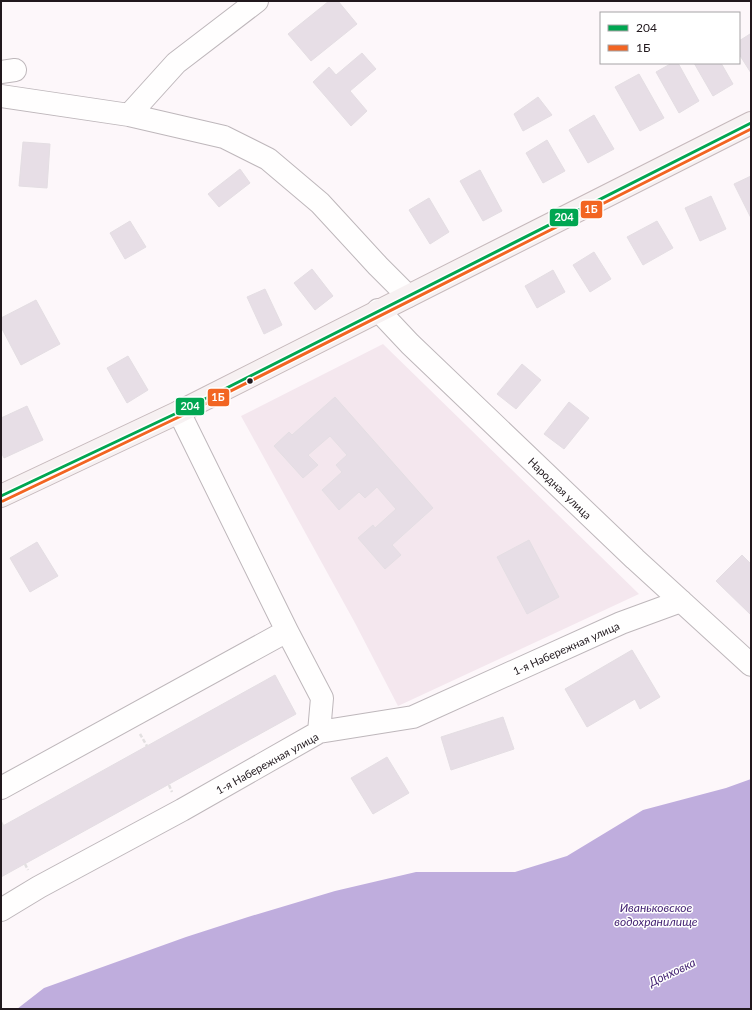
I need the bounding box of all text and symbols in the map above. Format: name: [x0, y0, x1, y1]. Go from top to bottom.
legend: [600, 12, 740, 64]
text: 204: [636, 20, 657, 35]
text: 1Б: [636, 40, 650, 55]
line badge: 1Б: [580, 200, 603, 219]
text: 1Б: [584, 202, 598, 215]
line badge: 204: [549, 208, 579, 227]
text: 204: [554, 210, 574, 223]
unlabelled marker: [245, 376, 255, 386]
line badge: 1Б: [207, 388, 230, 407]
text: 1Б: [211, 390, 225, 403]
line badge: 204: [175, 397, 205, 416]
text: 204: [180, 399, 200, 412]
street label: Народная улица: [526, 455, 594, 521]
street label: 1-я Набережная улица: [511, 619, 621, 677]
street label: 1-я Набережная улица: [213, 729, 321, 797]
water label: Иваньковское водохранилище: [614, 900, 698, 929]
water label: Донховка: [645, 955, 698, 990]

